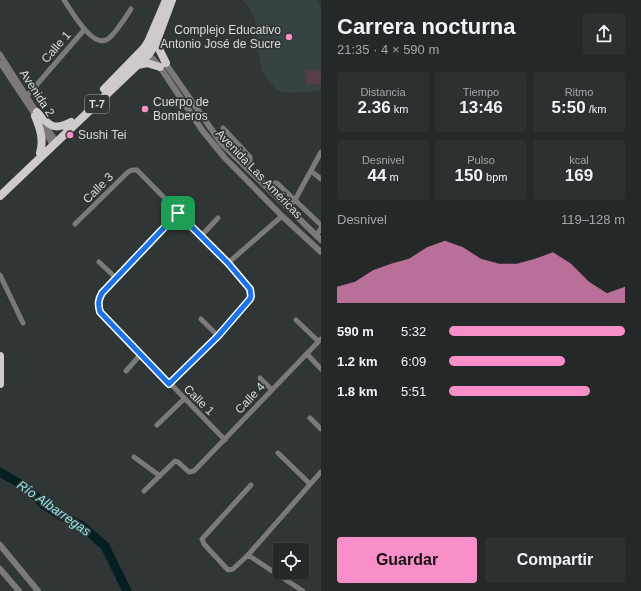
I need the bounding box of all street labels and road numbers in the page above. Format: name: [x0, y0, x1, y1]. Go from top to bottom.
street label: Calle 1: [38, 28, 74, 66]
street label: Avenida 2: [17, 67, 58, 119]
road number: T-7: [85, 95, 109, 113]
street label: Avenida Las Américas: [213, 127, 305, 221]
street label: Calle 3: [80, 170, 116, 206]
street label: Calle 4: [232, 379, 268, 416]
street label: Calle 1: [181, 382, 217, 418]

